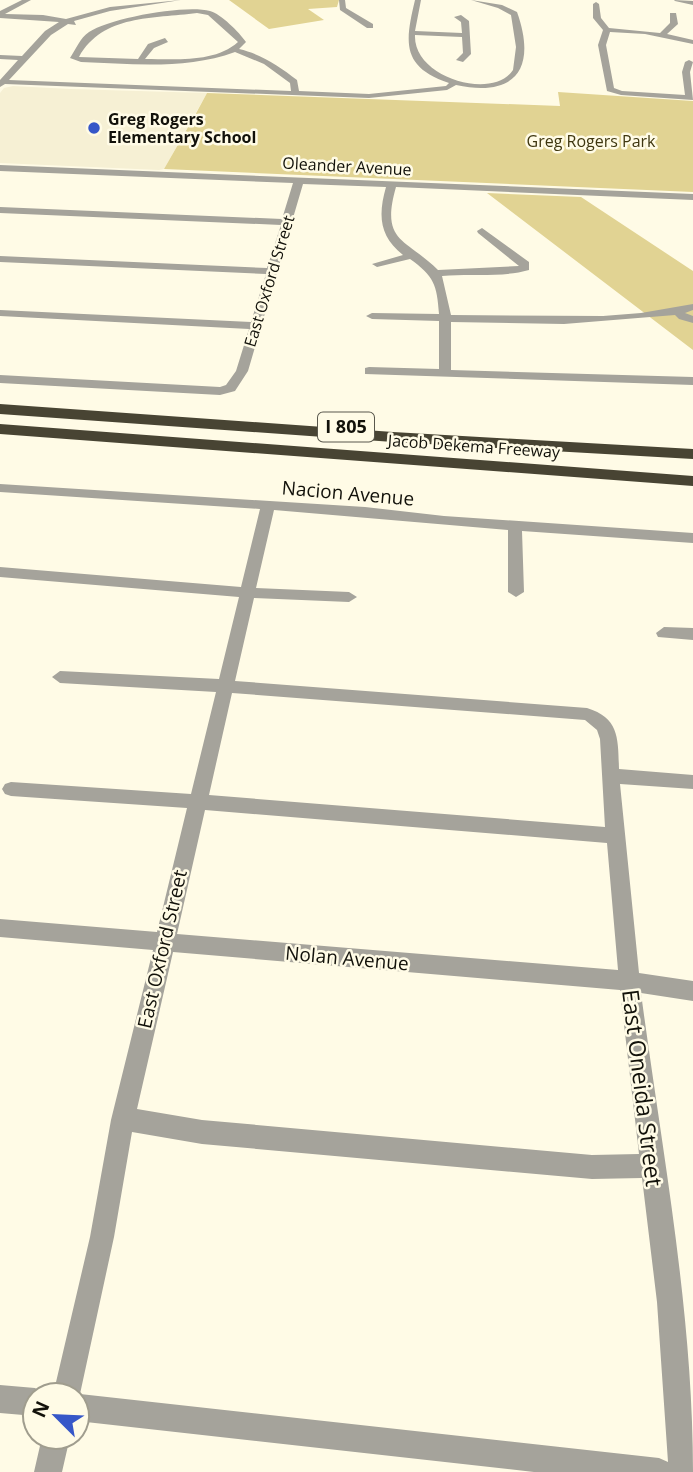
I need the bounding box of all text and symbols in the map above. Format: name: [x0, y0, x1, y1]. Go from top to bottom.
place label: Greg Rogers Elementary School: [108, 108, 256, 148]
marker: Greg Rogers Elementary School: [86, 120, 102, 136]
park label: Greg Rogers Park: [527, 130, 656, 152]
street label: Oleander Avenue: [282, 152, 412, 180]
street label: East Oxford Street: [239, 212, 300, 349]
road number: I 805: [318, 412, 374, 442]
street label: Jacob Dekema Freeway: [385, 429, 562, 463]
street label: Nacion Avenue: [281, 474, 415, 512]
street label: East Oxford Street: [131, 867, 193, 1031]
street label: Nolan Avenue: [284, 940, 410, 976]
street label: East Oneida Street: [615, 987, 671, 1188]
north arrow: [21, 1381, 91, 1451]
text: N: [25, 1397, 55, 1421]

